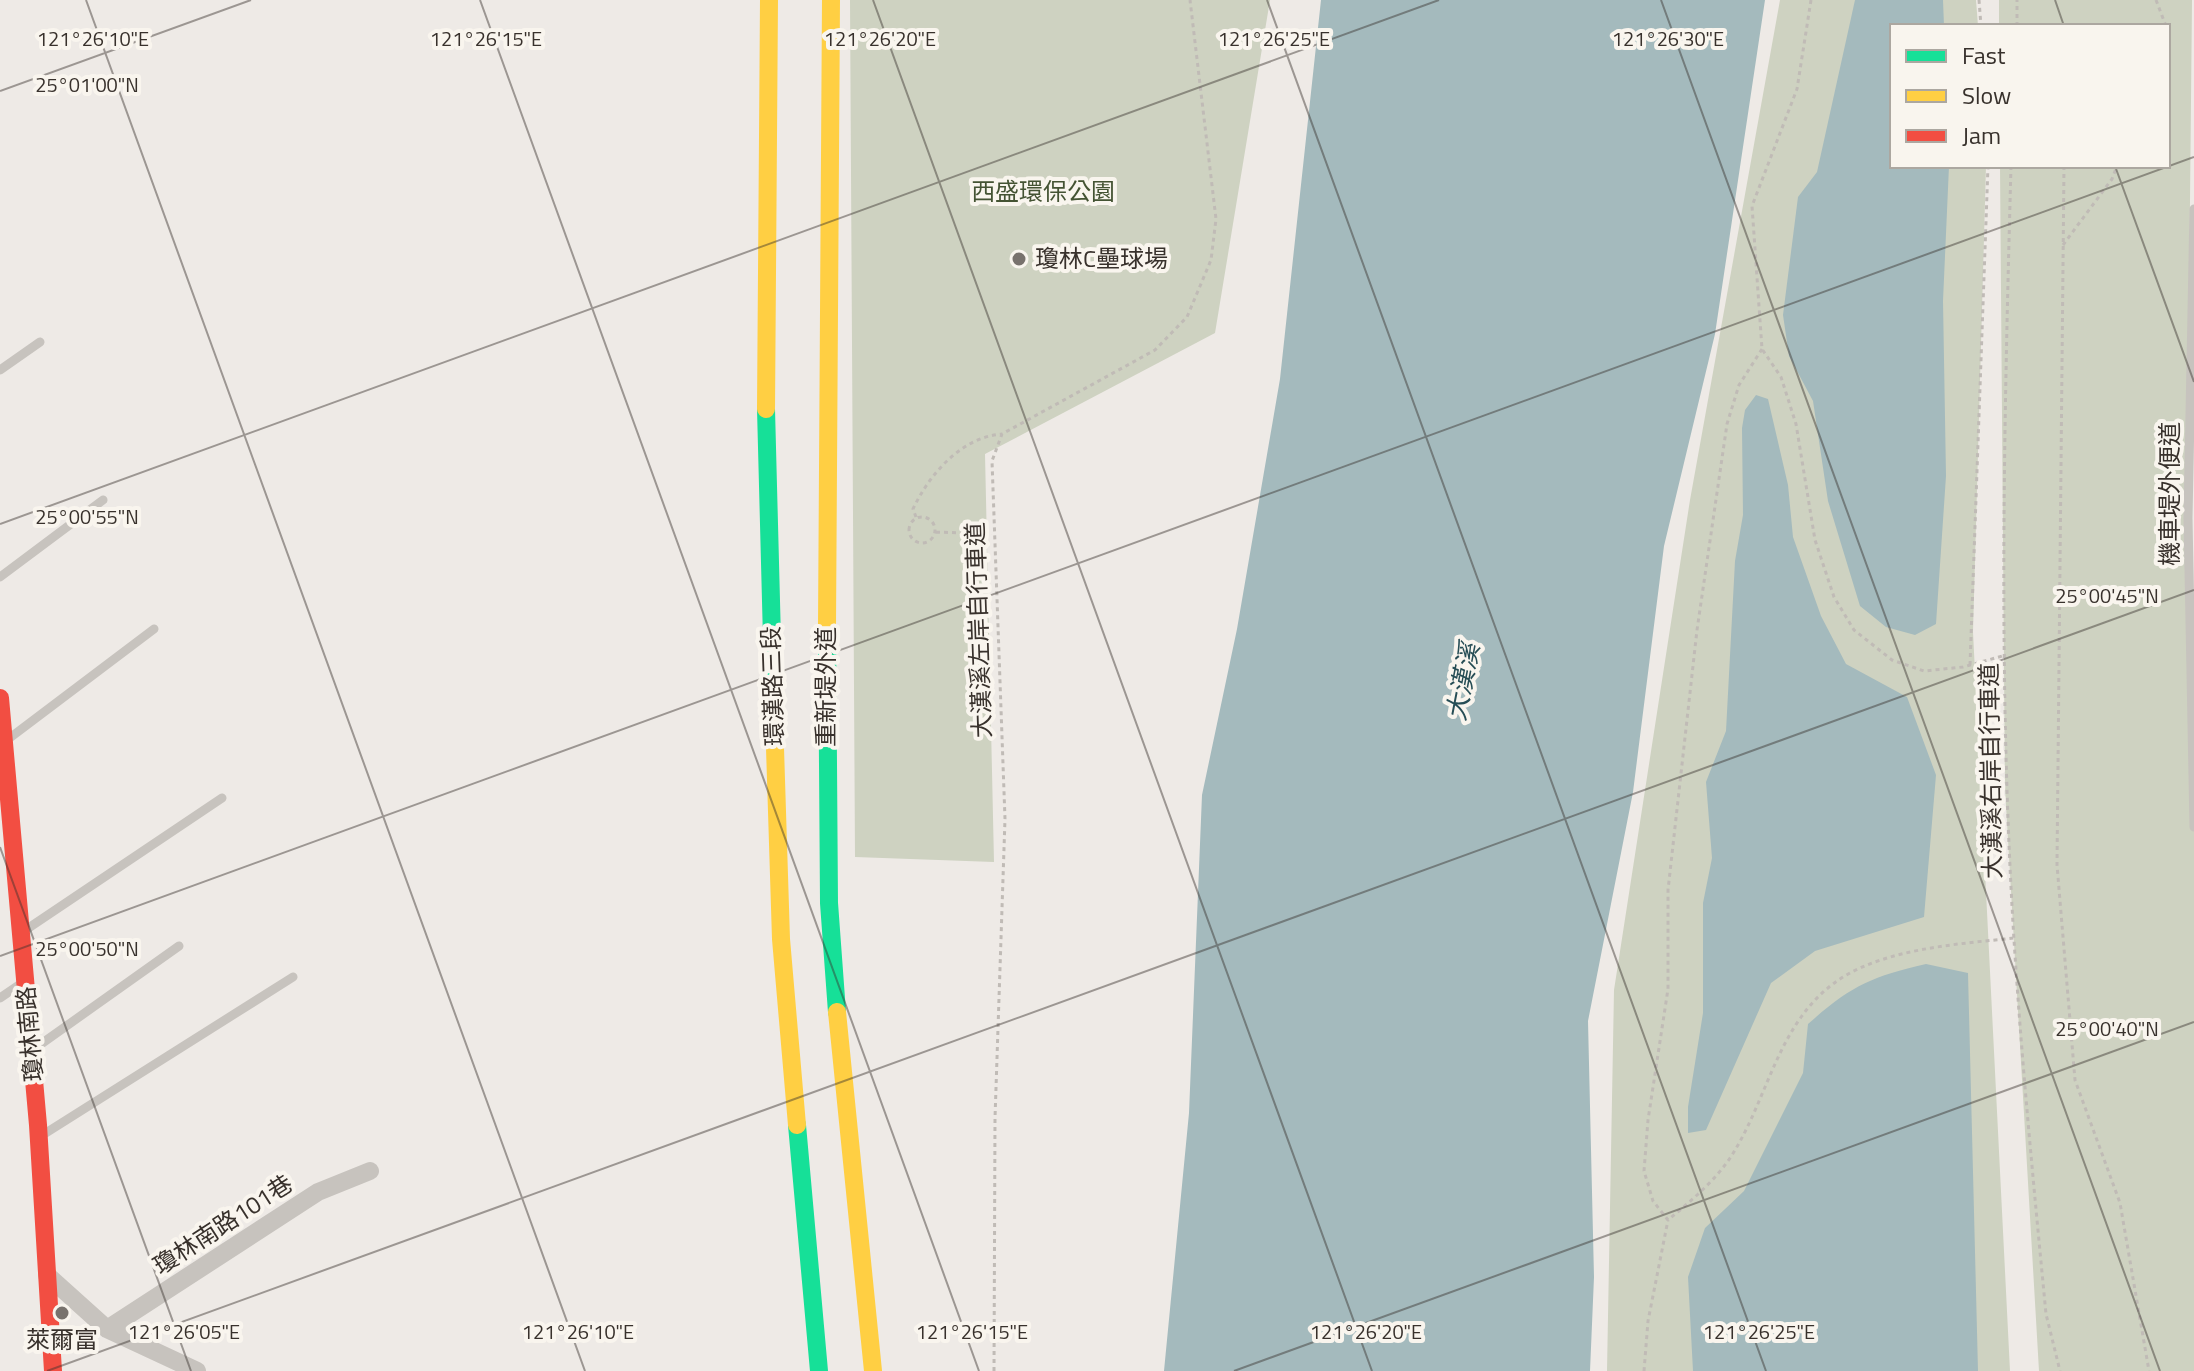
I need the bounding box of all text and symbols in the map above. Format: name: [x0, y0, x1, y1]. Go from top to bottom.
text: 121°26'10"E: [37, 23, 149, 54]
text: 121°26'15"E: [430, 23, 542, 54]
text: 121°26'20"E: [824, 23, 936, 54]
text: 121°26'25"E: [1218, 23, 1330, 54]
text: 121°26'30"E: [1612, 23, 1724, 54]
legend: [1890, 24, 2170, 168]
text: Fast: [1962, 37, 2006, 73]
text: 25°01'00"N: [35, 69, 139, 100]
text: Slow: [1962, 77, 2011, 113]
text: Jam: [1962, 117, 2001, 153]
park label: 西盛環保公園: [971, 173, 1115, 209]
place label: 瓊林C壘球場: [1035, 240, 1168, 276]
marker: 瓊林C壘球場: [1010, 250, 1028, 268]
street label: 機車堤外便道: [2151, 422, 2187, 566]
text: 25°00'55"N: [35, 501, 139, 532]
street label: 大漢溪左岸自行車道: [956, 521, 1000, 739]
text: 25°00'45"N: [2055, 580, 2159, 611]
street label: 環漢路三段: [752, 625, 792, 747]
street label: 重新堤外道: [807, 627, 843, 747]
water label: 大漢溪: [1436, 636, 1490, 724]
street label: 大漢溪右岸自行車道: [1970, 663, 2010, 879]
text: 25°00'50"N: [35, 933, 139, 964]
street label: 瓊林南路: [7, 985, 51, 1083]
text: 25°00'40"N: [2055, 1013, 2159, 1044]
street label: 瓊林南路101巷: [145, 1165, 299, 1283]
marker: 萊爾富: [53, 1304, 71, 1322]
text: 121°26'05"E: [128, 1316, 240, 1347]
text: 121°26'10"E: [522, 1316, 634, 1347]
text: 121°26'15"E: [916, 1316, 1028, 1347]
text: 121°26'20"E: [1310, 1316, 1422, 1347]
text: 121°26'25"E: [1703, 1316, 1815, 1347]
place label: 萊爾富: [26, 1321, 98, 1357]

